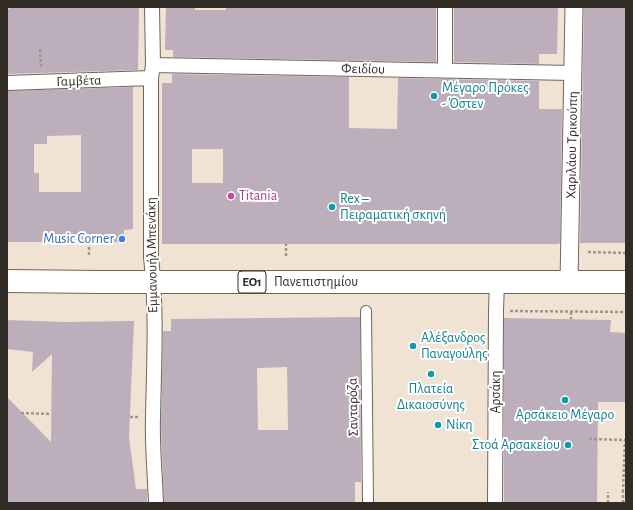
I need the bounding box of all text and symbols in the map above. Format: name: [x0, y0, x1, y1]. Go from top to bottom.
street label: Φειδίου: [341, 60, 385, 78]
street label: Γαμβέτα: [56, 72, 102, 90]
place label: Μέγαρο Πρόκες - Όστεν: [442, 80, 529, 112]
marker: Μέγαρο Πρόκες - Όστεν: [429, 91, 439, 101]
street label: Χαριλάου Τρικούπη: [563, 91, 581, 199]
place label: Titania: [239, 188, 277, 204]
marker: Titania: [226, 191, 236, 201]
place label: Rex – Πειραματική σκηνή: [340, 191, 446, 224]
street label: Εμμανουήλ Μπενάκη: [143, 197, 161, 313]
marker: Rex – Πειραματική σκηνή: [327, 202, 337, 212]
place label: Music Corner: [43, 231, 114, 247]
marker: Music Corner: [117, 234, 127, 244]
road number: ΕΟ1: [238, 271, 266, 293]
street label: Πανεπιστημίου: [274, 274, 358, 290]
place label: Αλέξανδρος Παναγούλης: [421, 330, 488, 362]
marker: Αλέξανδρος Παναγούλης: [408, 341, 418, 351]
marker: Πλατεία Δικαιοσύνης: [426, 369, 436, 379]
street label: Αρσάκη: [488, 370, 504, 414]
street label: Σανταρόζα: [344, 378, 362, 436]
place label: Πλατεία Δικαιοσύνης: [397, 381, 465, 414]
marker: Αρσάκειο Μέγαρο: [560, 395, 570, 405]
place label: Αρσάκειο Μέγαρο: [516, 407, 614, 423]
place label: Νίκη: [446, 417, 473, 433]
marker: Νίκη: [433, 420, 443, 430]
place label: Στοά Αρσακείου: [472, 437, 560, 453]
marker: Στοά Αρσακείου: [563, 440, 573, 450]

